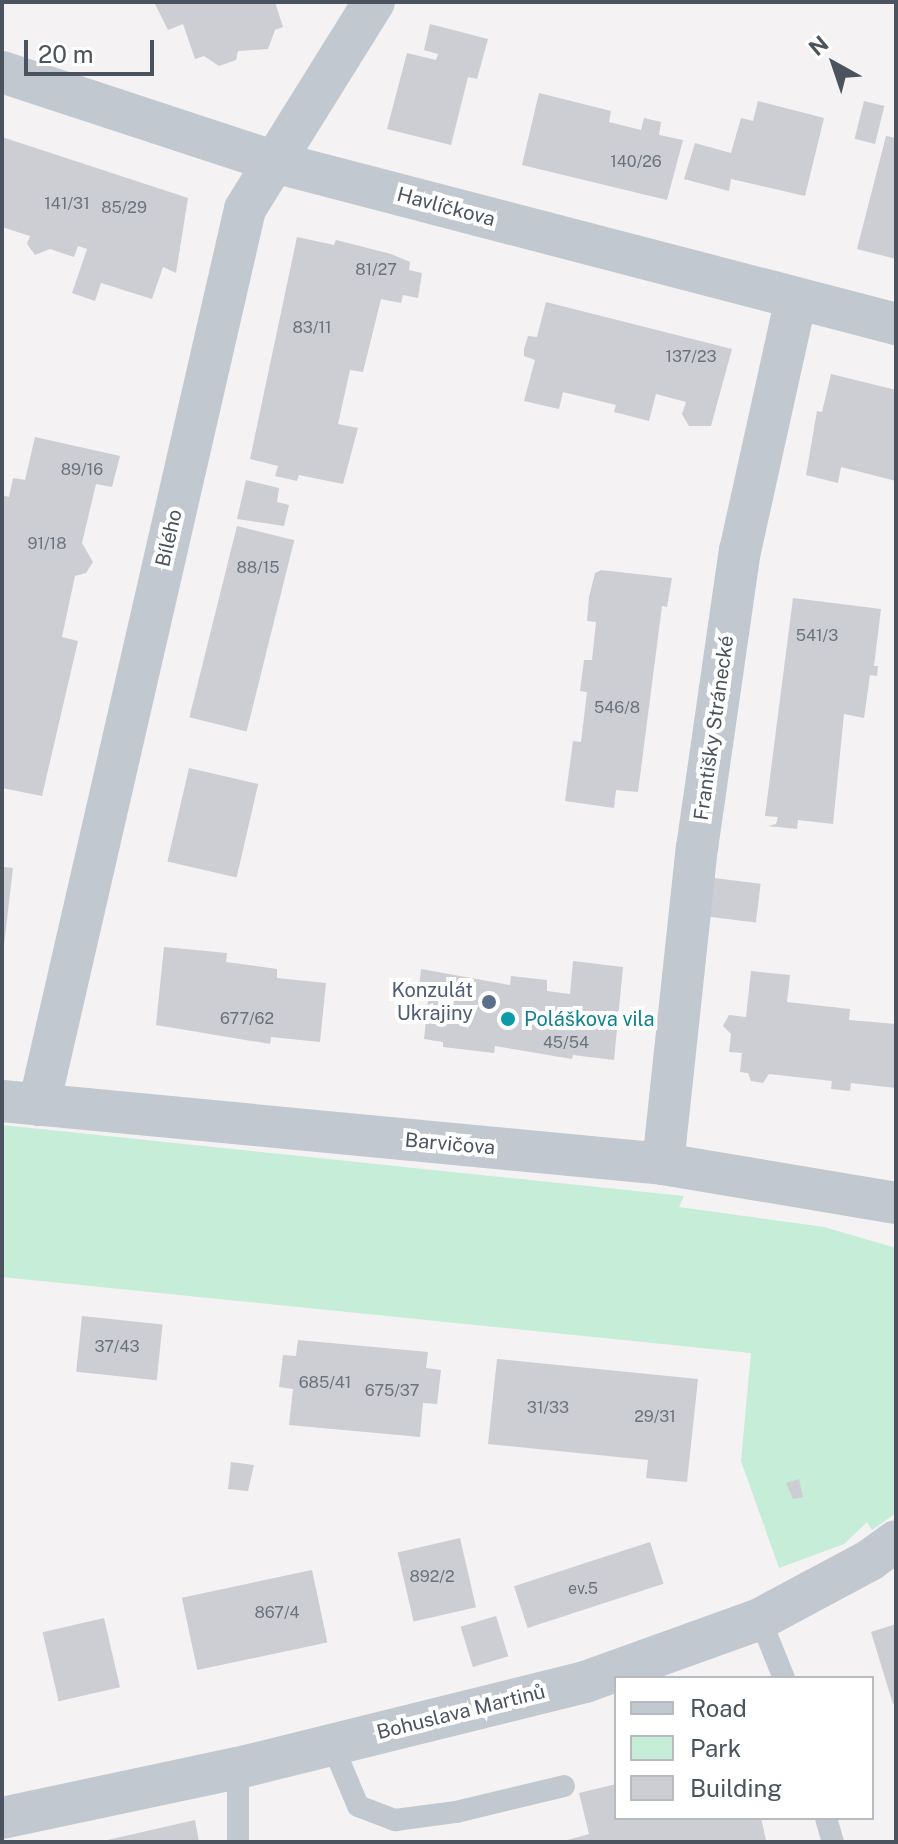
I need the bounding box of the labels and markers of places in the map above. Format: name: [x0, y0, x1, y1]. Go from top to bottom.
place label: Konzulát Ukrajiny: [391, 978, 473, 1025]
marker: Konzulát Ukrajiny: [480, 993, 498, 1011]
place label: Poláškova vila: [524, 1007, 655, 1031]
marker: Poláškova vila: [499, 1010, 517, 1028]

